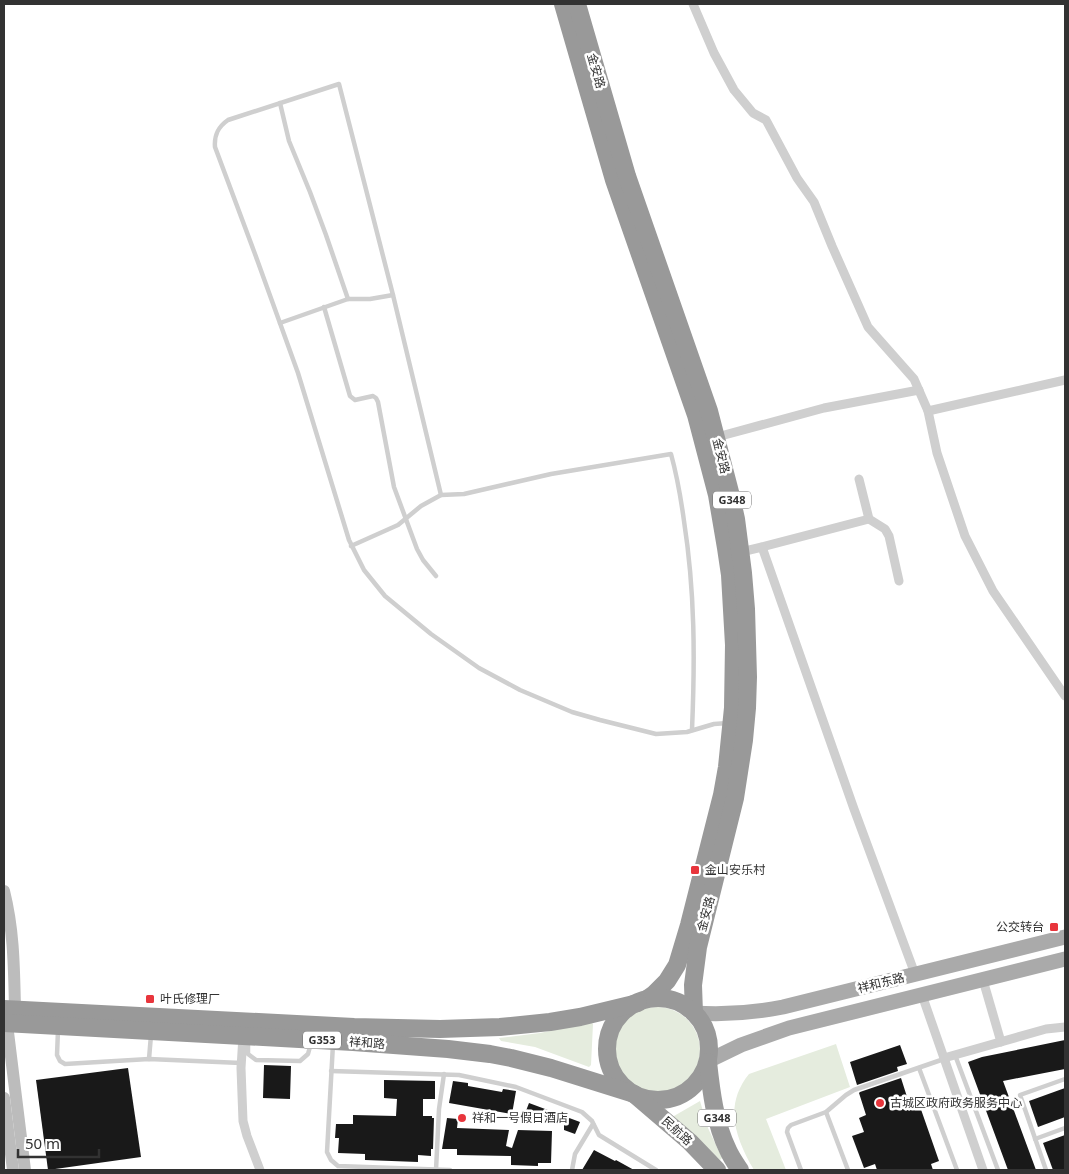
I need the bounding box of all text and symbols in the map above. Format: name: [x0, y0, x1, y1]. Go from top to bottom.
street label: 金安路: [583, 51, 610, 91]
street label: 金安路: [709, 436, 734, 475]
road number: G348: [713, 492, 751, 508]
place label: 金山安乐村: [705, 861, 766, 878]
marker: 金山安乐村: [689, 864, 701, 876]
street label: 金安路: [693, 894, 718, 933]
place label: 公交转台: [996, 918, 1044, 935]
marker: 公交转台: [1048, 921, 1060, 933]
street label: 祥和东路: [856, 968, 906, 997]
place label: 叶氏修理厂: [160, 990, 220, 1007]
marker: 叶氏修理厂: [144, 993, 156, 1005]
road number: G353: [303, 1032, 341, 1048]
street label: 祥和路: [348, 1033, 386, 1052]
place label: 古城区政府政务服务中心: [890, 1094, 1022, 1111]
marker: 古城区政府政务服务中心: [874, 1097, 886, 1109]
place label: 祥和一号假日酒店: [472, 1109, 568, 1126]
road number: G348: [698, 1110, 736, 1126]
marker: 祥和一号假日酒店: [456, 1112, 468, 1124]
street label: 民航路: [658, 1112, 696, 1149]
scale bar: [18, 1126, 99, 1158]
text: 50 m: [25, 1133, 60, 1153]

